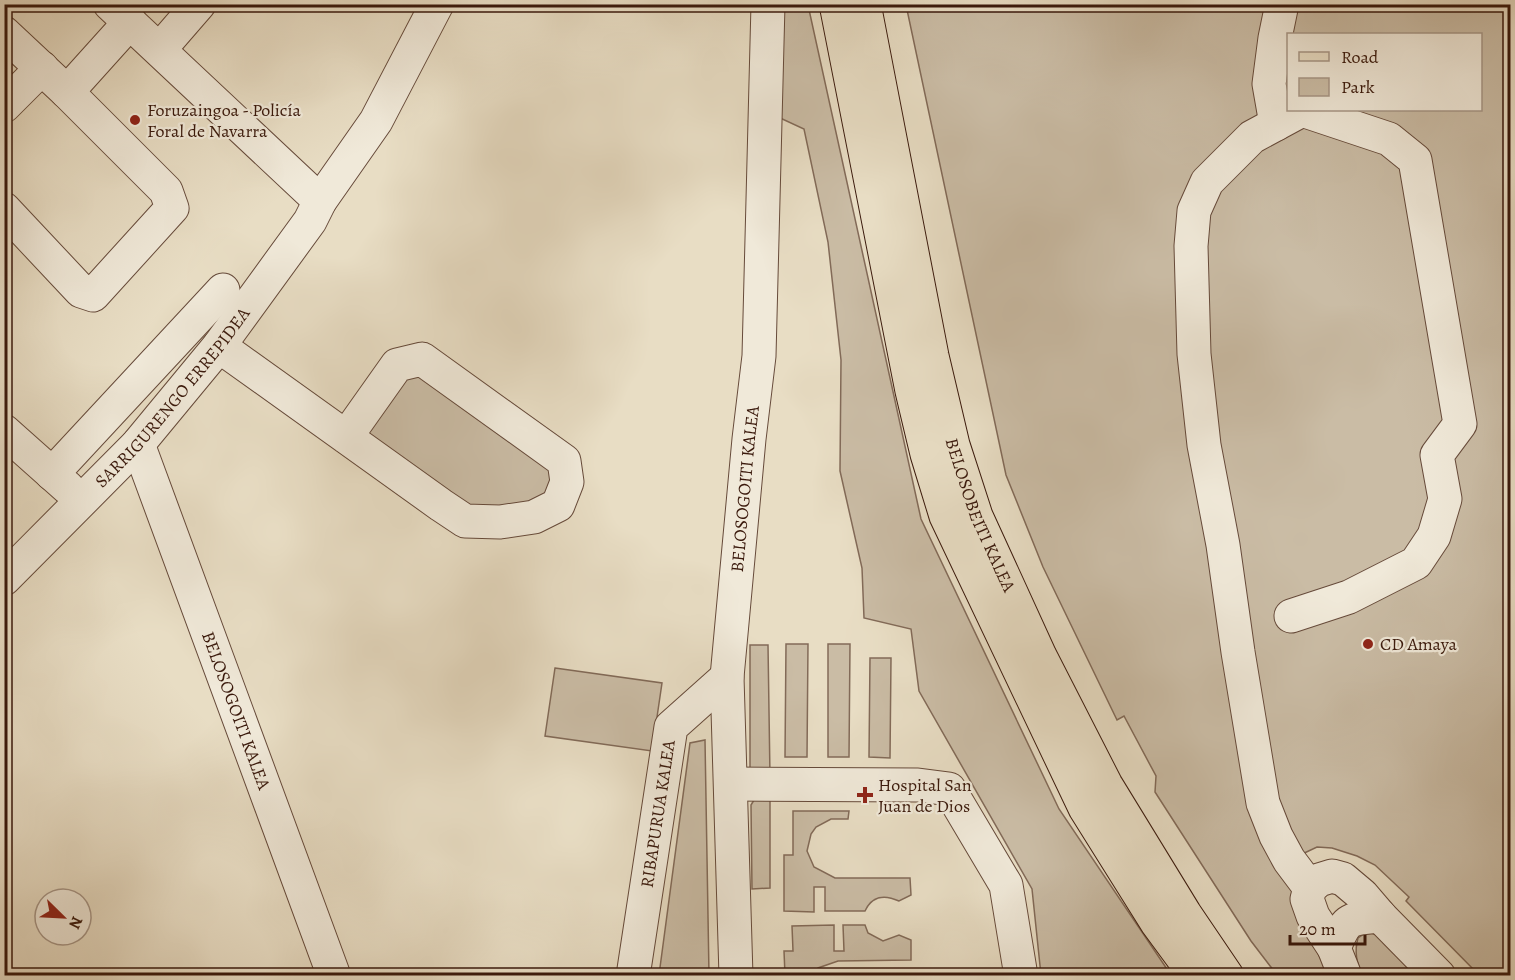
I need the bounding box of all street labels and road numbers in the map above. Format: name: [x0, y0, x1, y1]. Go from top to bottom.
street label: SARRIGURENGO ERREPIDEA: [90, 302, 256, 493]
street label: BELOSOGOITI KALEA: [725, 404, 765, 573]
street label: BELOSOBEITI KALEA: [940, 436, 1021, 596]
street label: BELOSOGOITI KALEA: [196, 628, 276, 793]
street label: RIBAPURUA KALEA: [635, 738, 681, 889]

